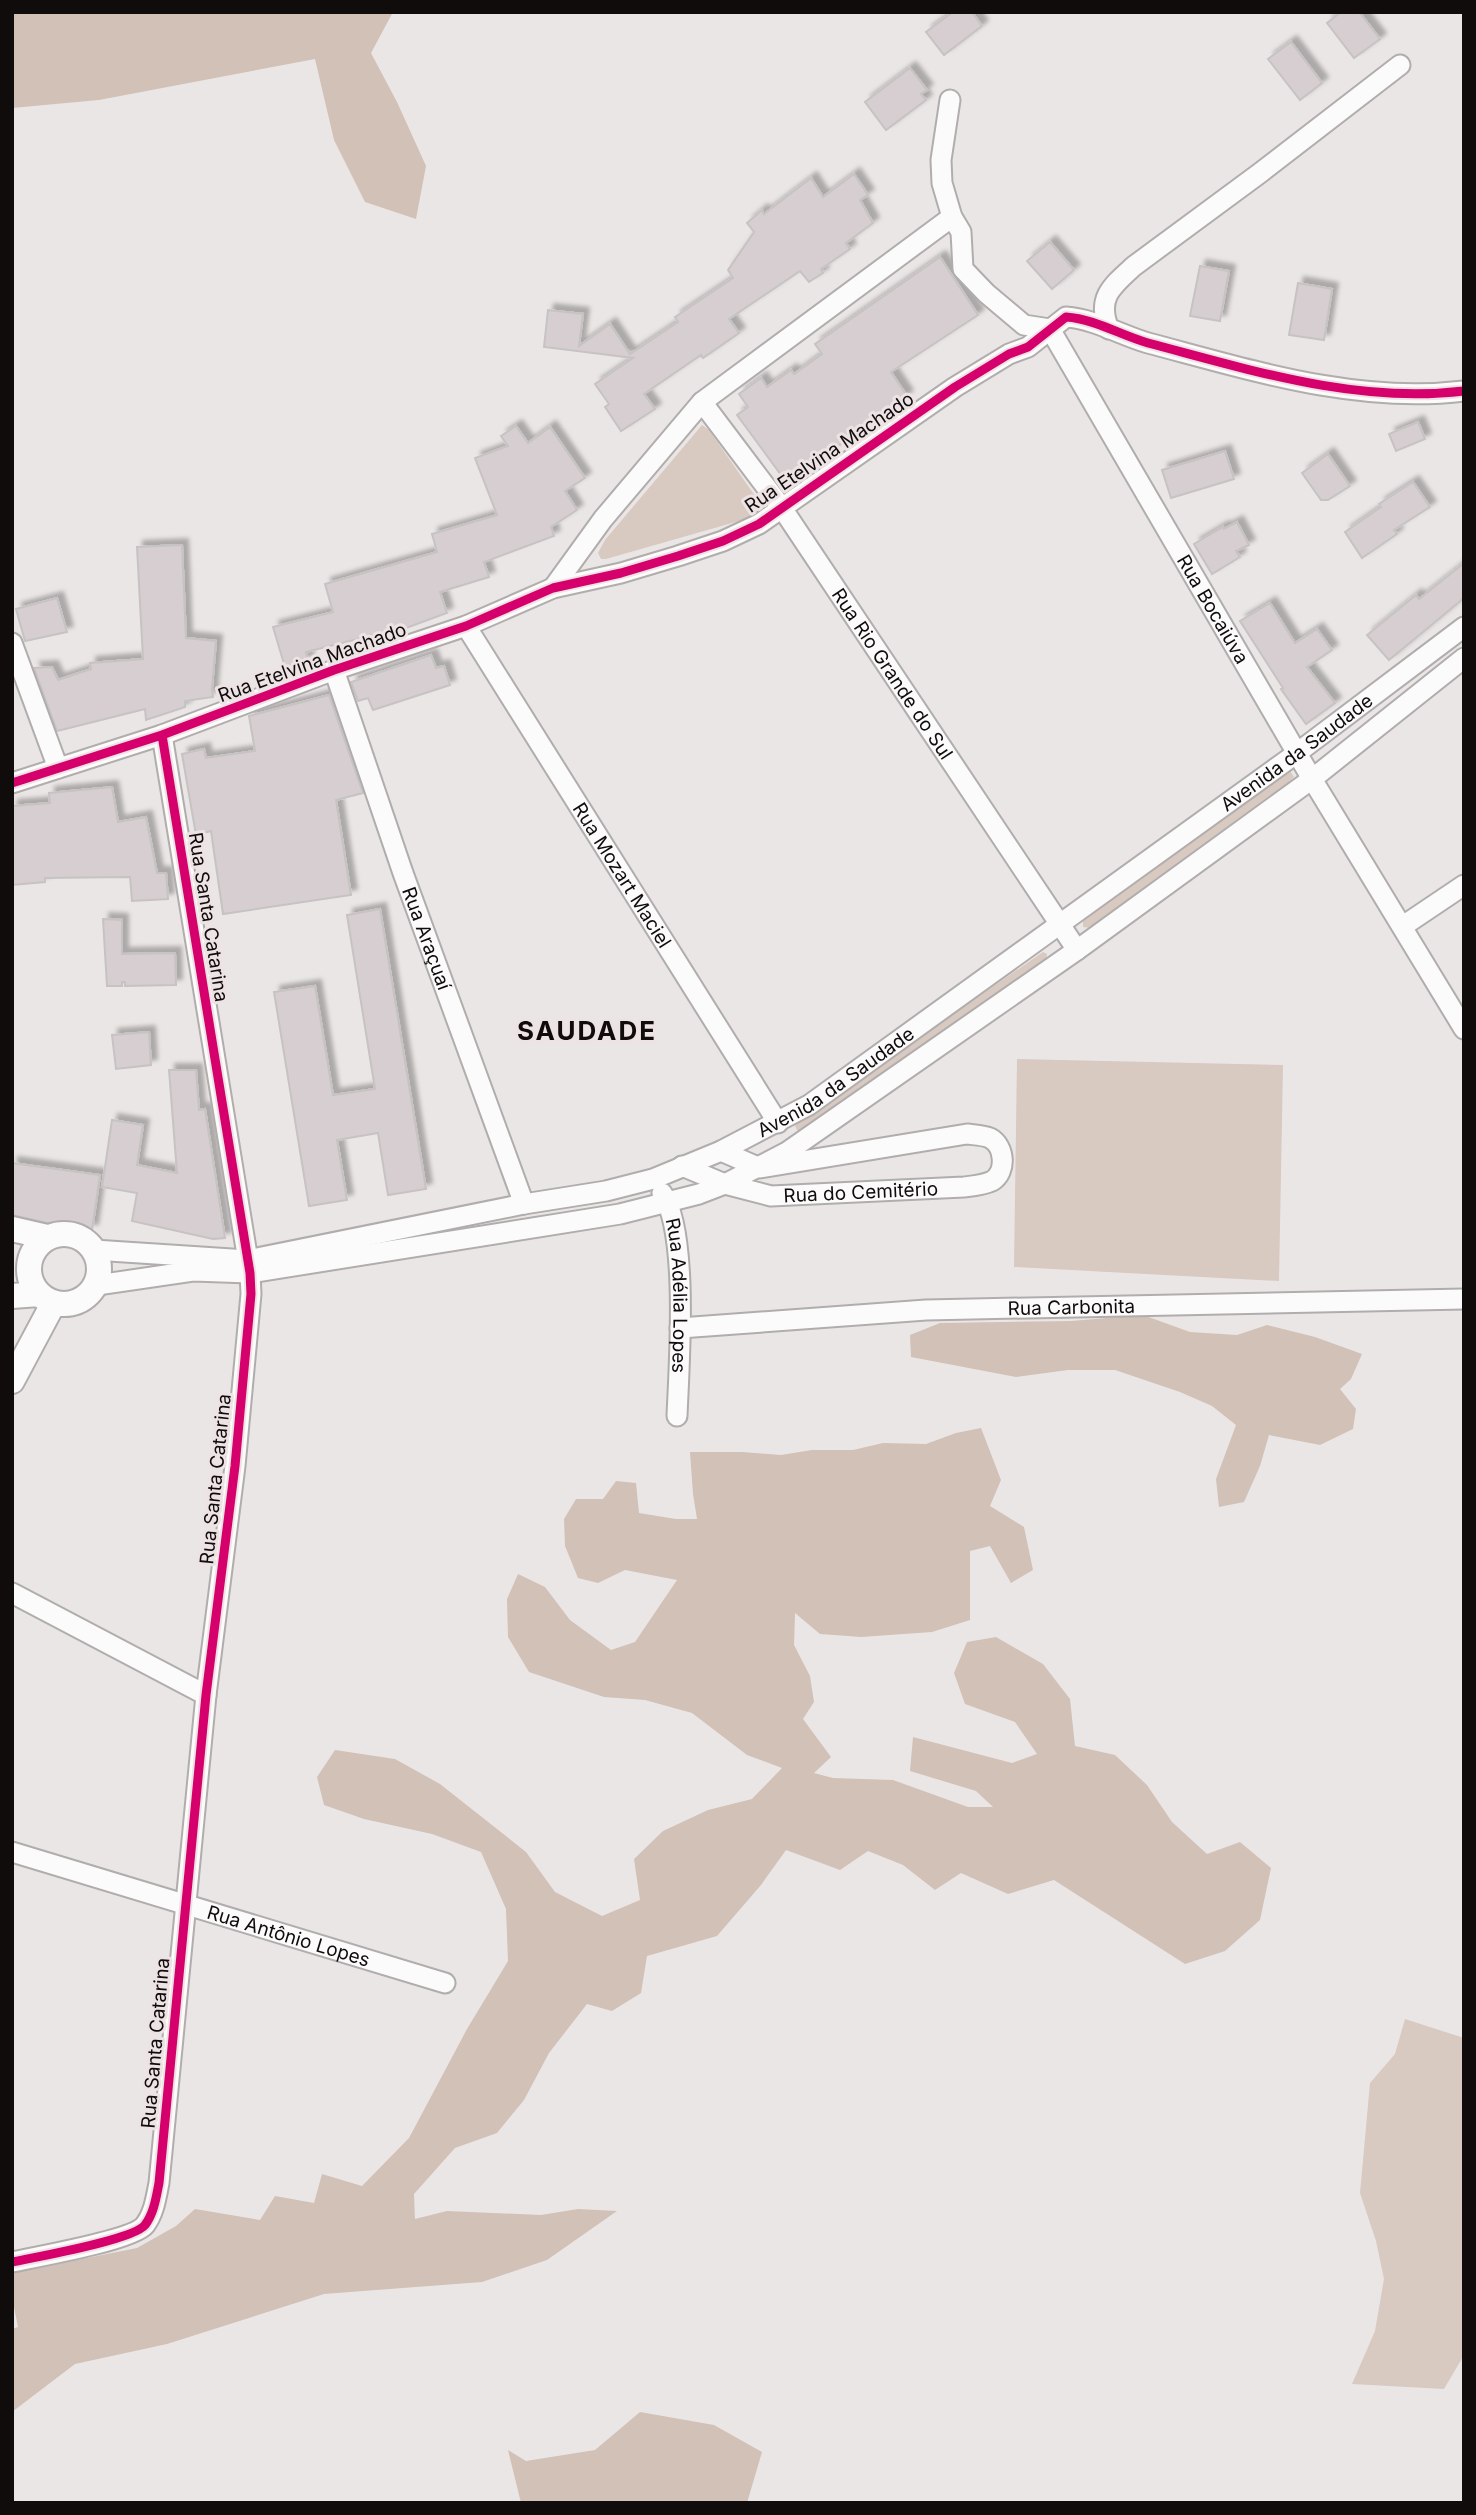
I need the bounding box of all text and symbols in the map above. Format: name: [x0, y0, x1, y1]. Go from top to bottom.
street label: Rua Etelvina Machado: [740, 387, 918, 518]
street label: Rua Bocaiúva: [1172, 551, 1253, 668]
street label: Rua Rio Grande do Sul: [827, 584, 957, 764]
street label: Rua Etelvina Machado: [215, 618, 410, 707]
street label: Avenida da Saudade: [1216, 689, 1377, 816]
street label: Rua Mozart Maciel: [568, 798, 676, 952]
street label: Rua Santa Catarina: [184, 831, 233, 1004]
street label: Rua Araçuaí: [397, 884, 456, 993]
district label: SAUDADE: [517, 1015, 657, 1046]
street label: Avenida da Saudade: [753, 1022, 919, 1142]
street label: Rua do Cemitério: [783, 1177, 939, 1207]
street label: Rua Adélia Lopes: [661, 1216, 691, 1374]
street label: Rua Carbonita: [1007, 1295, 1135, 1320]
street label: Rua Santa Catarina: [195, 1393, 236, 1565]
street label: Rua Antônio Lopes: [204, 1901, 373, 1972]
street label: Rua Santa Catarina: [137, 1957, 174, 2129]

